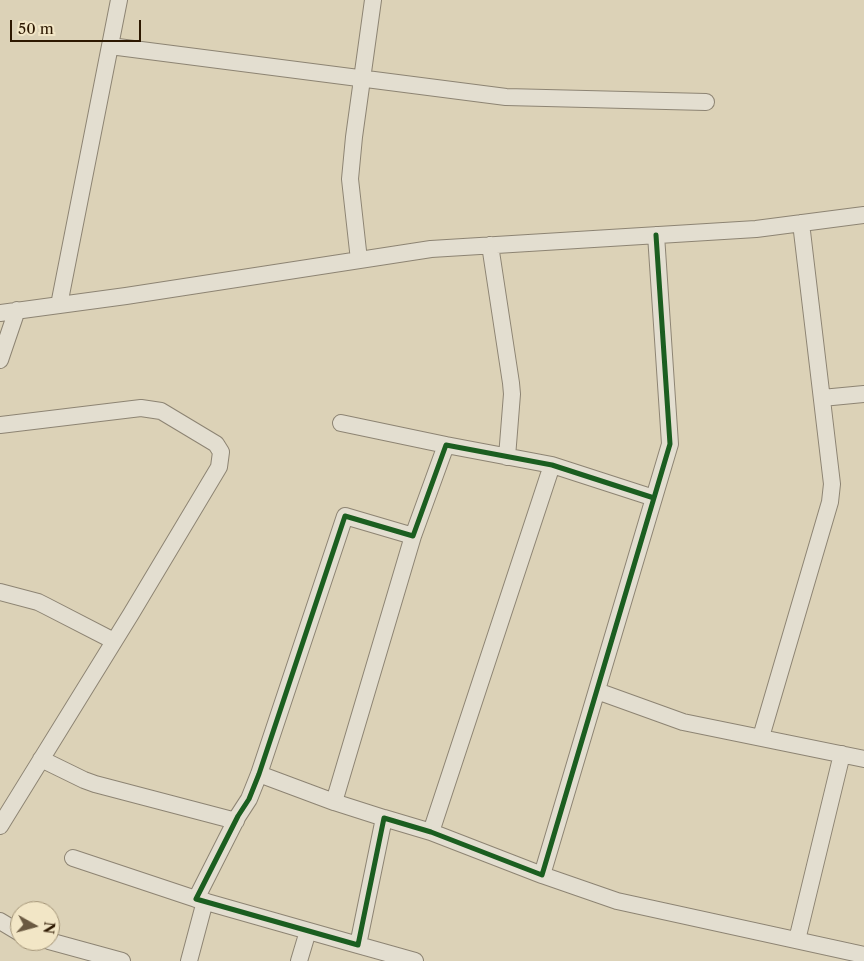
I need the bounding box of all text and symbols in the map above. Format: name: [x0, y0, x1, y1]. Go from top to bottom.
scale bar: [12, 10, 144, 42]
text: 50 m: [18, 19, 54, 38]
north arrow: [10, 901, 60, 951]
text: N: [39, 921, 59, 935]

